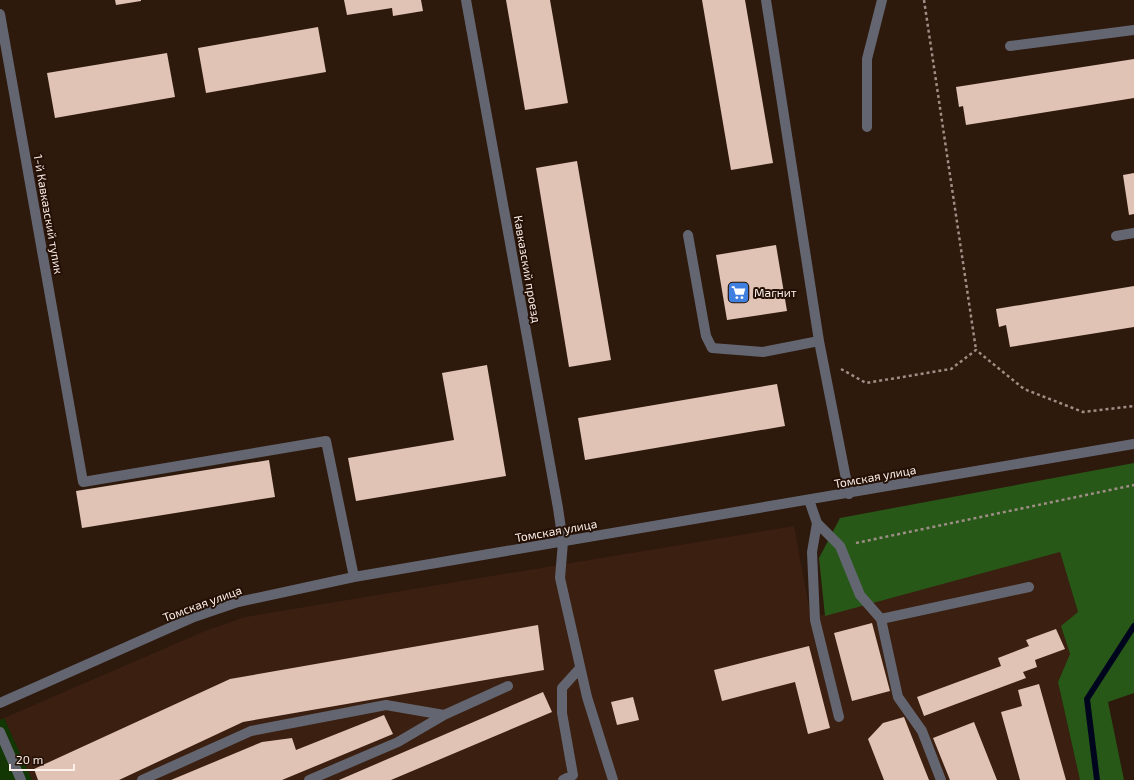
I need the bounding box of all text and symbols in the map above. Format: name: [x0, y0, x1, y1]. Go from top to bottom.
street label: 1-й Кавказский тупик: [31, 153, 67, 276]
street label: Кавказский проезд: [512, 214, 544, 324]
supermarket icon: Магнит: [725, 279, 751, 305]
place label: Магнит: [754, 285, 797, 299]
street label: Томская улица: [833, 462, 917, 491]
street label: Томская улица: [514, 516, 598, 545]
street label: Томская улица: [161, 582, 244, 625]
scale bar: [10, 746, 74, 772]
text: 20 m: [16, 752, 43, 766]

